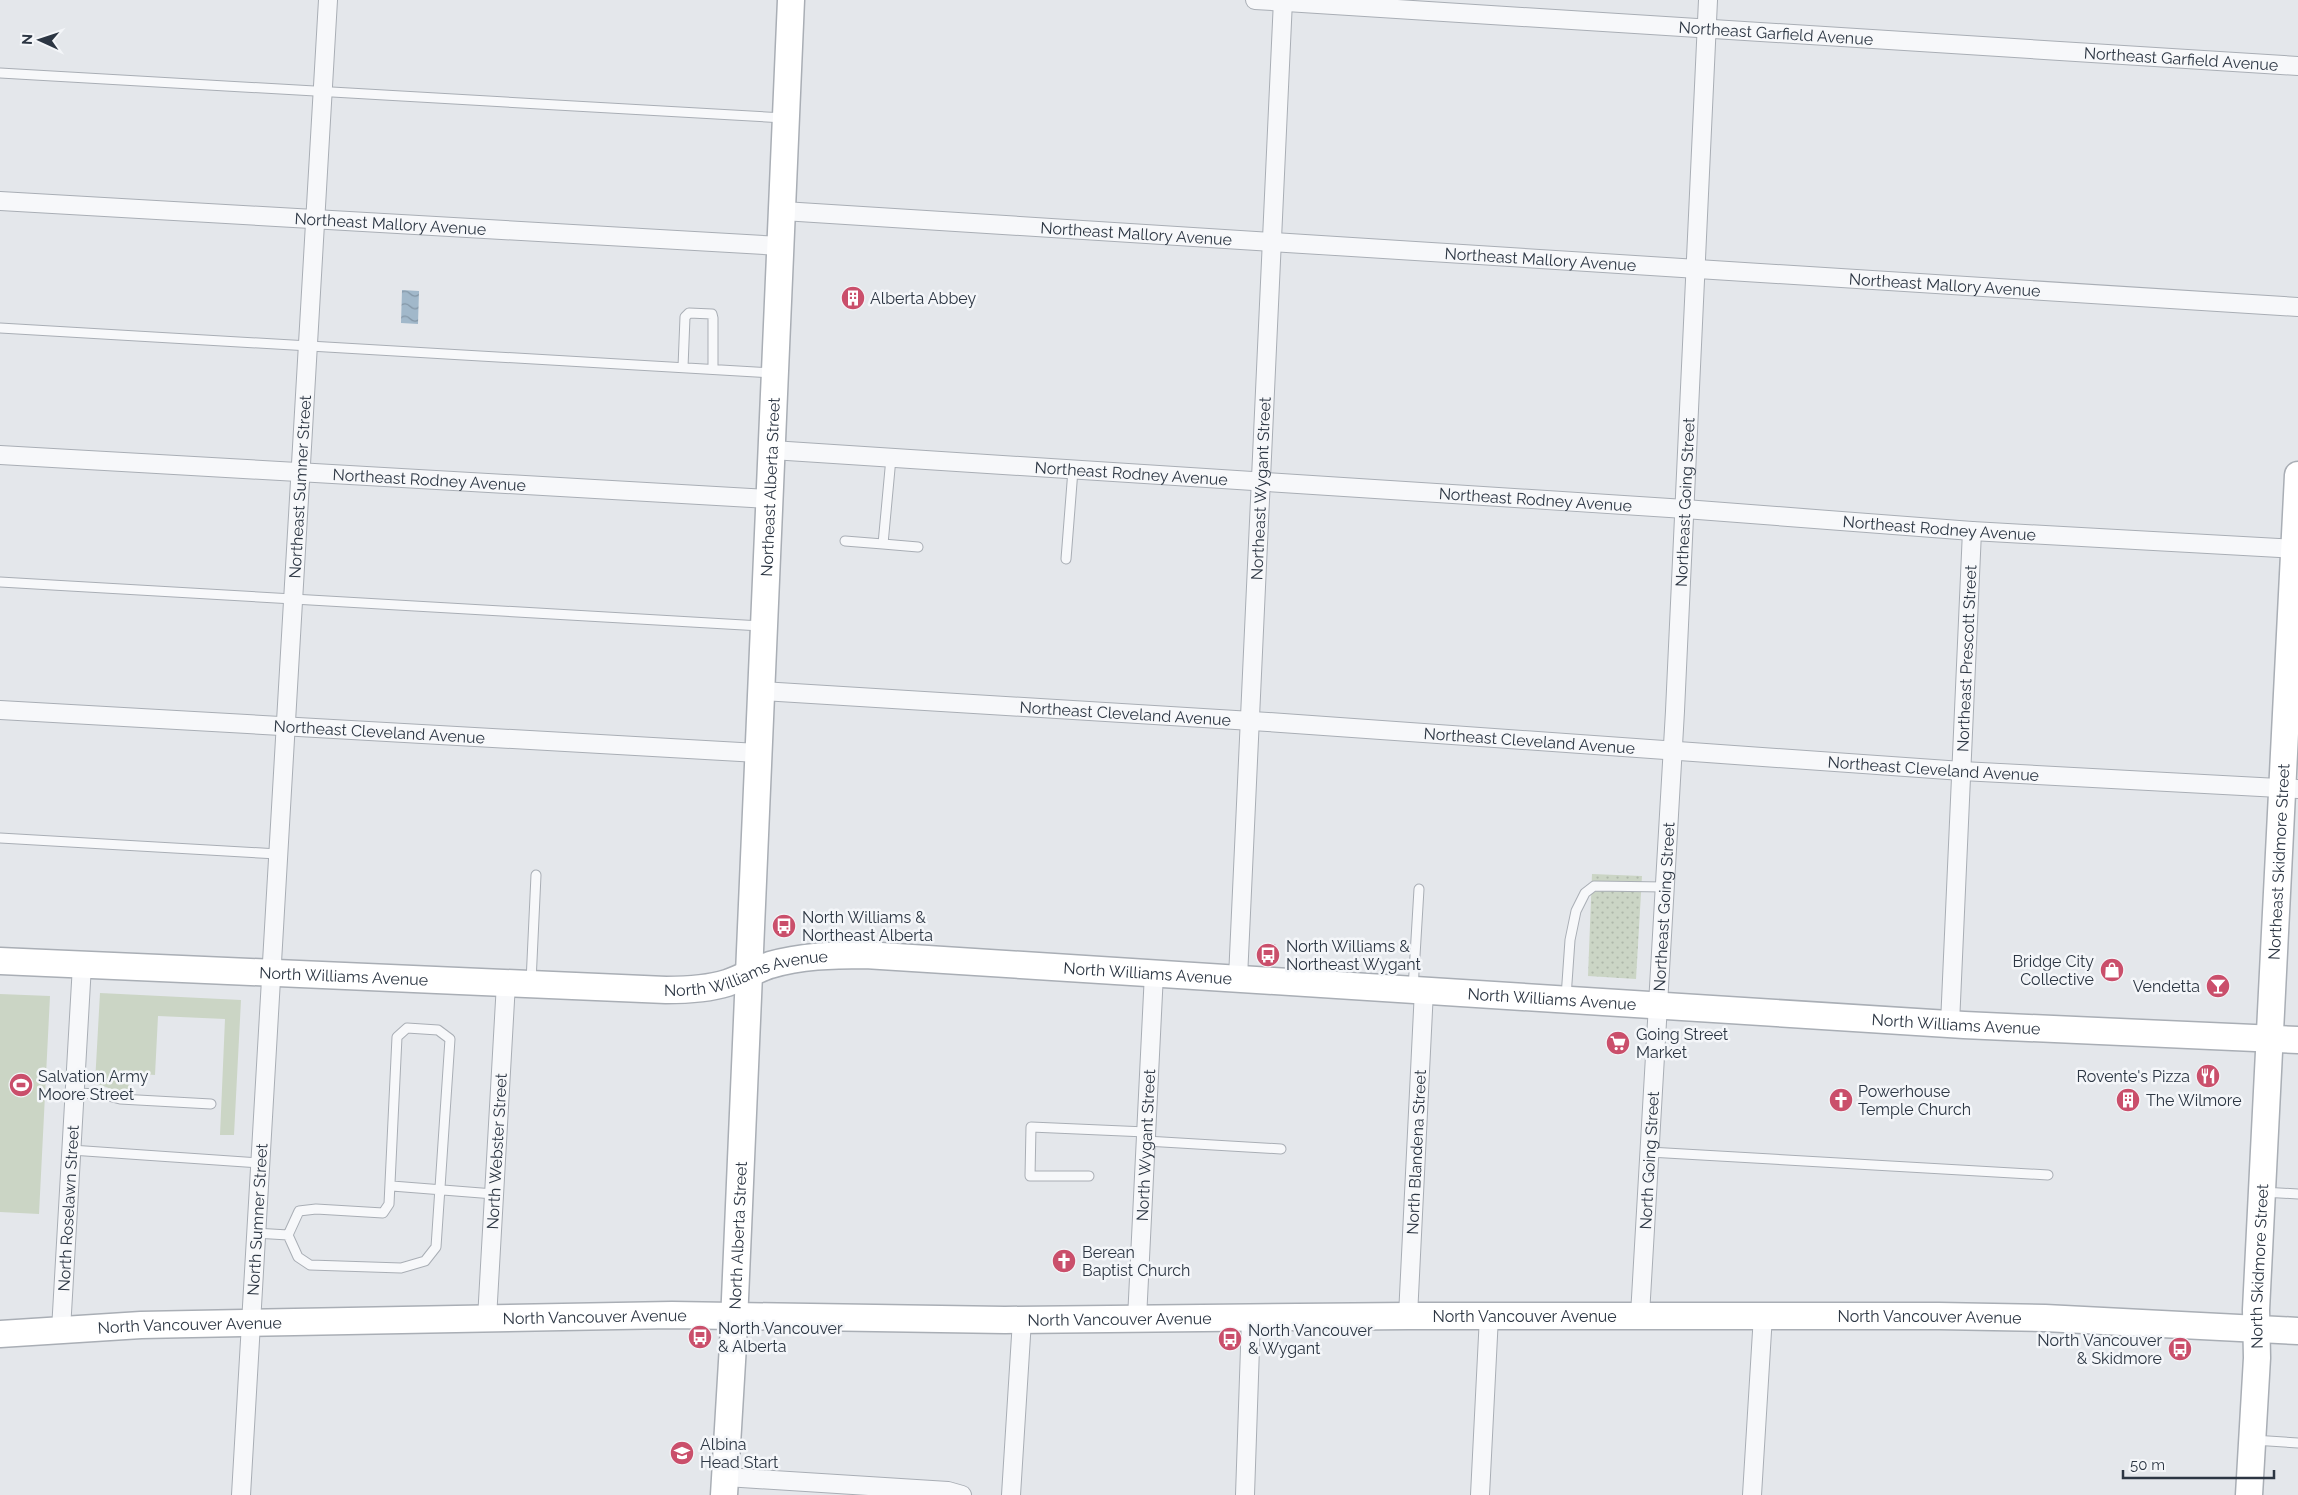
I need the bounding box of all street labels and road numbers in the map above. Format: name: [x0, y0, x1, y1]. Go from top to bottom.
street label: Northeast Garfield Avenue: [1678, 17, 1874, 49]
street label: Northeast Garfield Avenue: [2083, 43, 2279, 74]
street label: Northeast Mallory Avenue: [294, 208, 487, 238]
street label: Northeast Mallory Avenue: [1040, 218, 1233, 249]
street label: Northeast Mallory Avenue: [1444, 243, 1637, 275]
street label: Northeast Mallory Avenue: [1848, 269, 2041, 300]
street label: Northeast Sumner Street: [285, 394, 315, 579]
street label: Northeast Alberta Street: [757, 396, 783, 577]
street label: Northeast Wygant Street: [1247, 396, 1274, 581]
street label: Northeast Going Street: [1671, 416, 1698, 587]
street label: Northeast Rodney Avenue: [1034, 457, 1228, 489]
street label: Northeast Rodney Avenue: [332, 465, 527, 495]
street label: Northeast Rodney Avenue: [1438, 484, 1633, 515]
street label: Northeast Rodney Avenue: [1842, 512, 2037, 544]
street label: Northeast Prescott Street: [1953, 564, 1980, 752]
street label: Northeast Cleveland Avenue: [1019, 697, 1232, 729]
street label: Northeast Cleveland Avenue: [273, 716, 486, 747]
street label: Northeast Cleveland Avenue: [1423, 724, 1636, 757]
street label: Northeast Cleveland Avenue: [1827, 752, 2040, 785]
street label: Northeast Skidmore Street: [2264, 763, 2293, 960]
street label: Northeast Going Street: [1649, 821, 1678, 992]
street label: North Williams Avenue: [664, 946, 828, 1000]
street label: North Williams Avenue: [1063, 958, 1233, 988]
street label: North Williams Avenue: [259, 963, 429, 989]
street label: North Williams Avenue: [1467, 984, 1637, 1014]
street label: North Williams Avenue: [1871, 1010, 2041, 1038]
street label: North Wygant Street: [1132, 1068, 1159, 1222]
street label: North Blandena Street: [1403, 1069, 1430, 1235]
street label: North Webster Street: [483, 1072, 510, 1230]
street label: North Going Street: [1635, 1090, 1662, 1230]
street label: North Roselawn Street: [54, 1124, 82, 1292]
street label: North Sumner Street: [243, 1142, 271, 1296]
street label: North Alberta Street: [725, 1160, 750, 1310]
street label: North Skidmore Street: [2246, 1183, 2272, 1349]
street label: North Vancouver Avenue: [502, 1305, 687, 1328]
street label: North Vancouver Avenue: [1432, 1307, 1617, 1326]
street label: North Vancouver Avenue: [1837, 1307, 2022, 1327]
street label: North Vancouver Avenue: [1027, 1308, 1212, 1329]
street label: North Vancouver Avenue: [97, 1313, 282, 1337]

